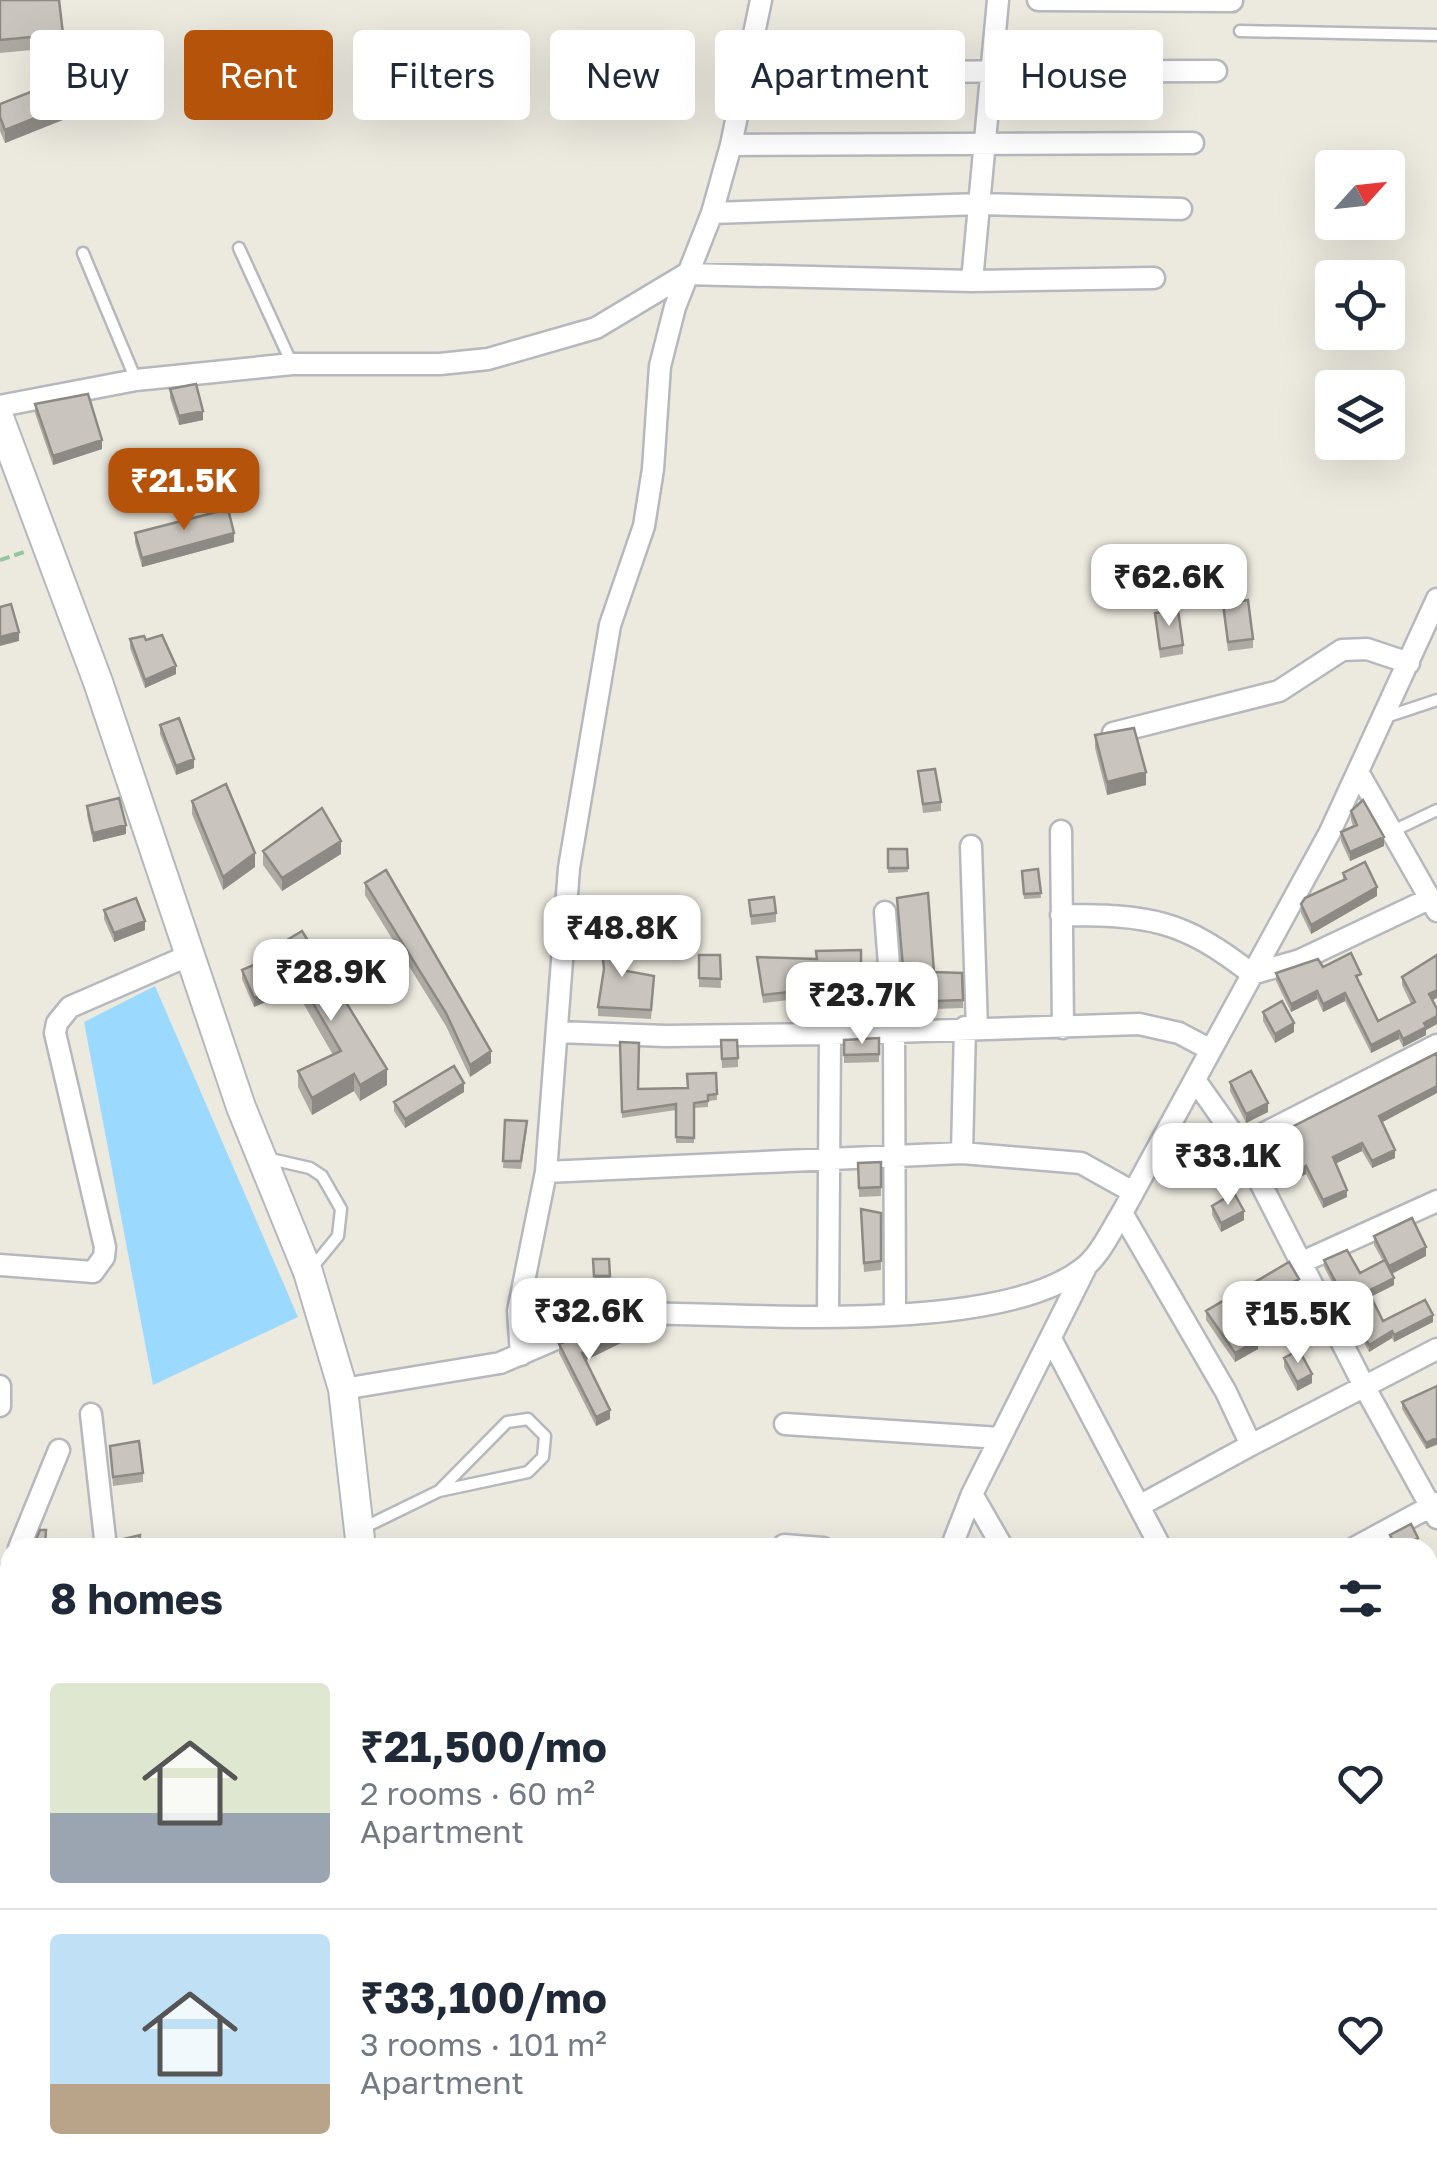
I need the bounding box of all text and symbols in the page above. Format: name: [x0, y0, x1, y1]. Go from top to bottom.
chip: Buy: [30, 30, 164, 120]
chip: Rent: [184, 30, 333, 120]
chip: Filters: [353, 30, 530, 120]
chip: New: [550, 30, 695, 120]
chip: Apartment: [715, 30, 965, 120]
chip: House: [985, 30, 1163, 120]
north arrow: [1315, 150, 1405, 240]
map controls: [1315, 150, 1405, 460]
button: locate: [1315, 260, 1405, 350]
button: layers: [1315, 370, 1405, 460]
pin: ₹21.5K: [103, 448, 265, 533]
text: ₹21.5K: [130, 461, 238, 499]
pin: ₹62.6K: [1088, 544, 1250, 629]
text: ₹62.6K: [1113, 557, 1225, 595]
pin: ₹48.8K: [541, 895, 703, 980]
text: ₹48.8K: [566, 908, 678, 946]
pin: ₹28.9K: [250, 939, 412, 1024]
text: ₹28.9K: [275, 952, 387, 990]
pin: ₹23.7K: [781, 962, 943, 1047]
text: ₹23.7K: [808, 975, 916, 1013]
pin: ₹33.1K: [1147, 1123, 1309, 1208]
text: ₹33.1K: [1174, 1136, 1282, 1174]
pin: ₹32.6K: [508, 1278, 670, 1363]
pin: ₹15.5K: [1217, 1281, 1379, 1366]
text: ₹32.6K: [533, 1291, 645, 1329]
text: ₹15.5K: [1244, 1294, 1352, 1332]
icon: filters: [1333, 1571, 1388, 1626]
text: 8 homes: [50, 1573, 223, 1623]
text: ₹21,500/mo: [360, 1721, 607, 1771]
icon: home: [130, 1723, 250, 1843]
icon: heart: [1333, 1756, 1388, 1811]
text: 2 rooms · 60 m²: [360, 1774, 595, 1812]
text: Apartment: [360, 1812, 524, 1850]
text: ₹33,100/mo: [360, 1972, 607, 2022]
icon: home: [130, 1974, 250, 2094]
icon: heart: [1333, 2007, 1388, 2062]
text: 3 rooms · 101 m²: [360, 2025, 607, 2063]
text: Apartment: [360, 2063, 524, 2101]

